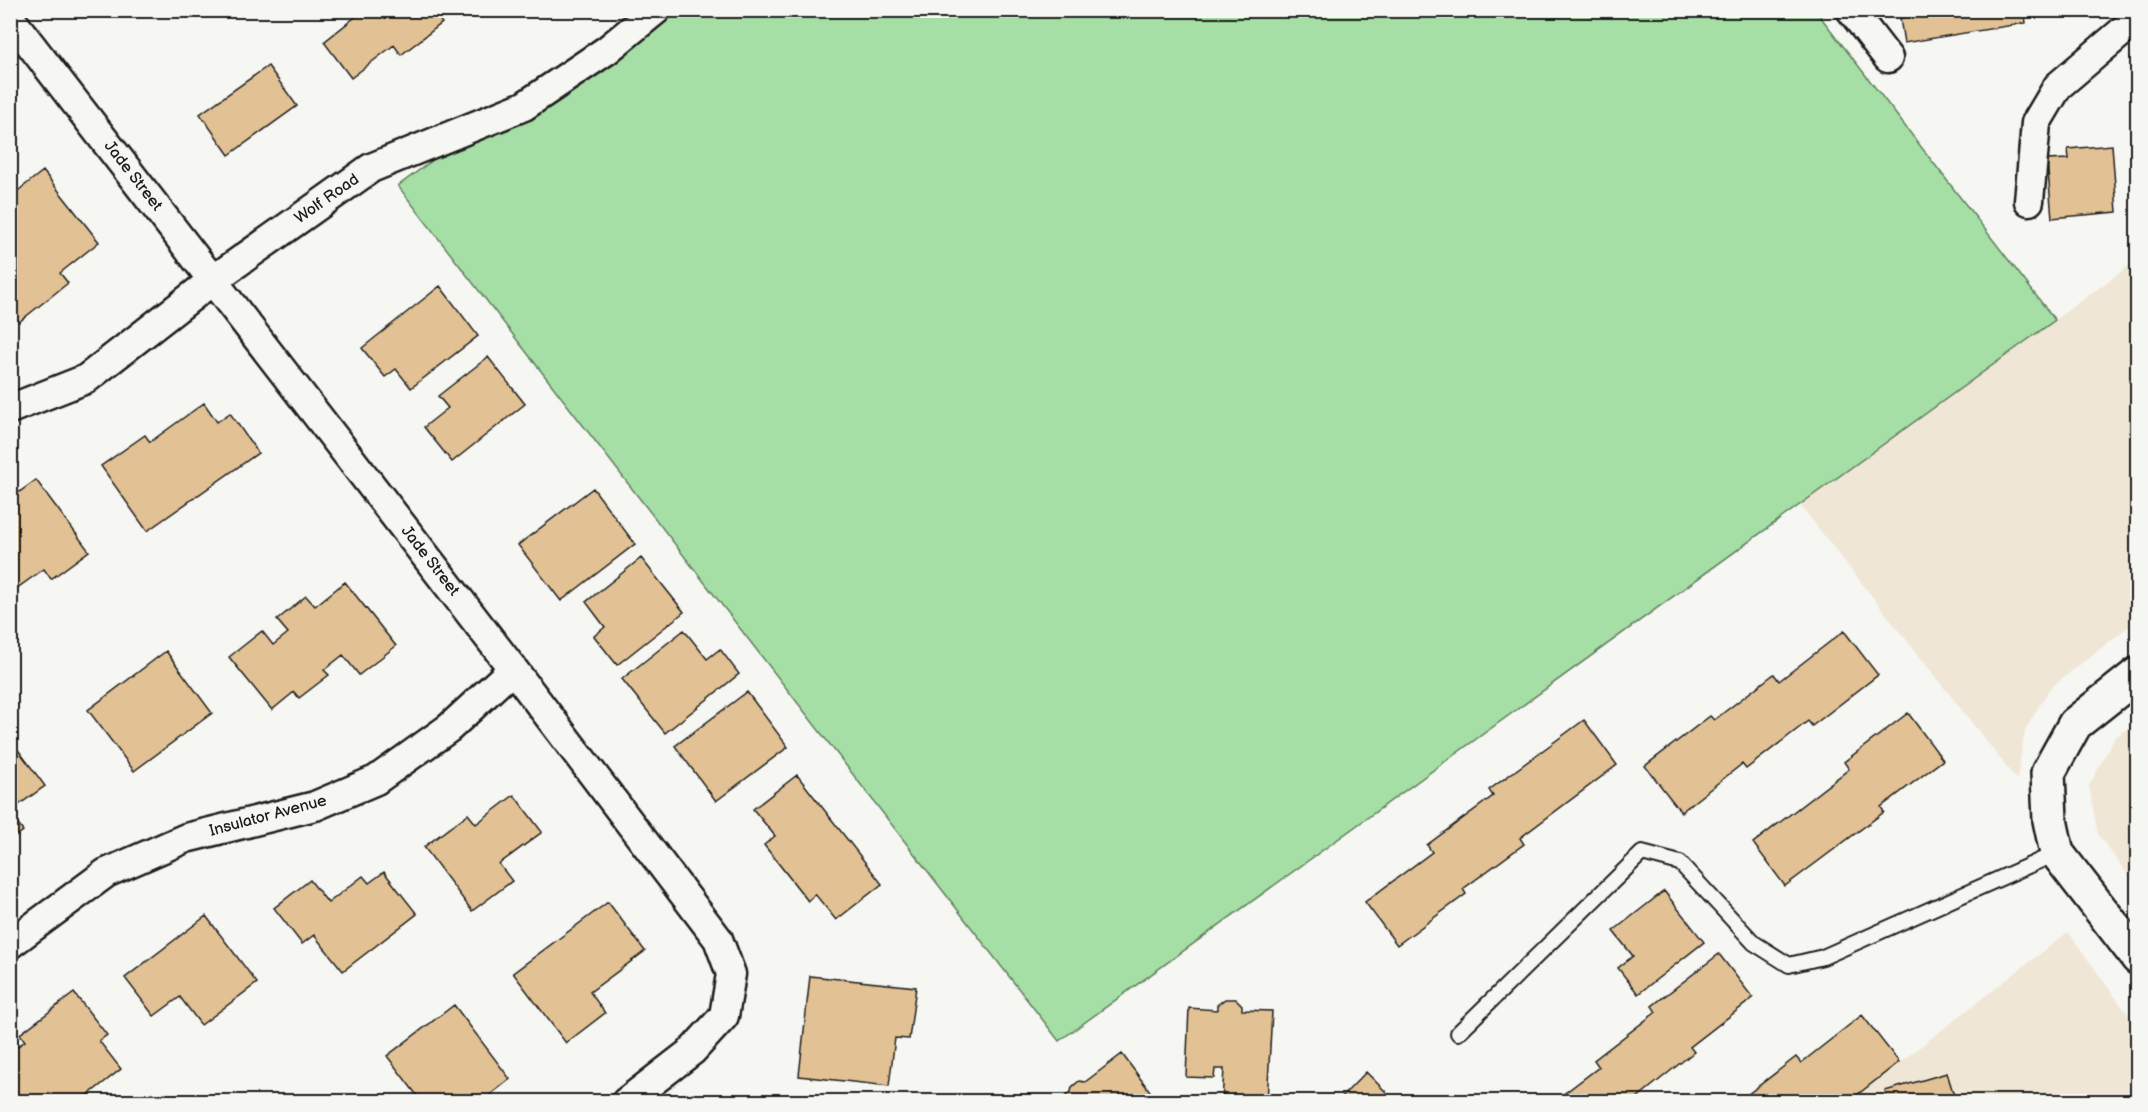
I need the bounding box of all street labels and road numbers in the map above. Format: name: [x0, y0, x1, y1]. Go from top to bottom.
street label: Jade Street: [100, 137, 166, 215]
street label: Wolf Road: [291, 170, 363, 228]
street label: Jade Street: [397, 522, 463, 600]
street label: Insulator Avenue: [207, 791, 329, 841]

